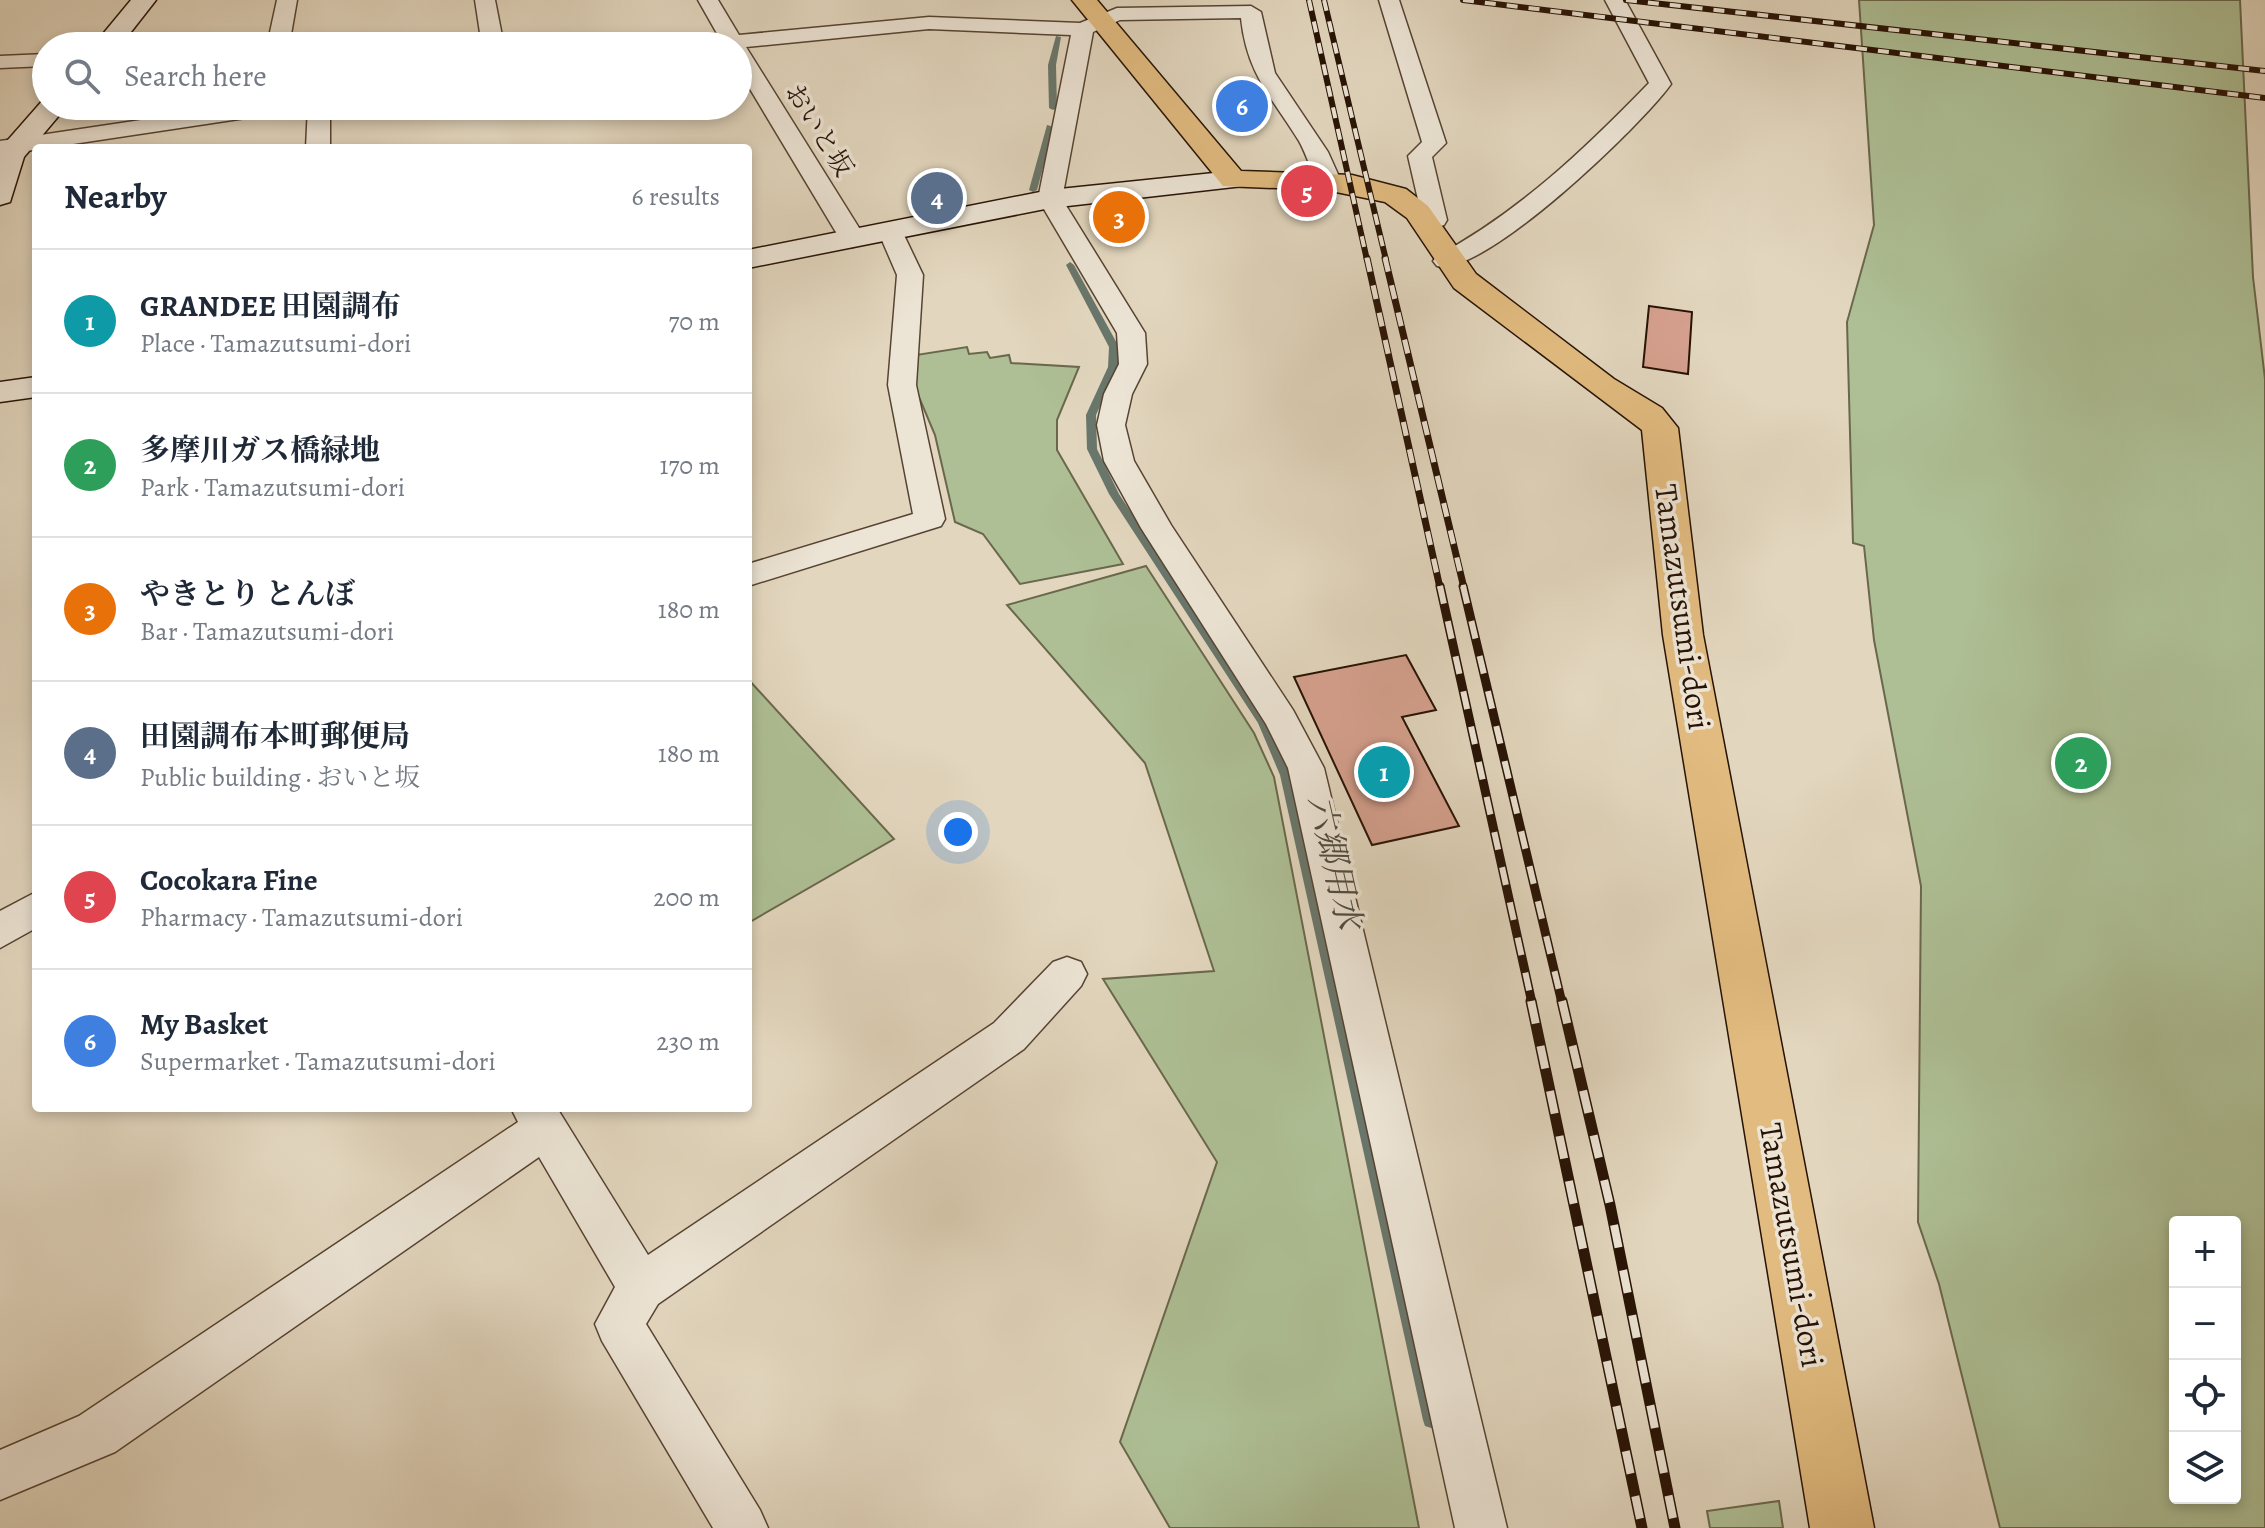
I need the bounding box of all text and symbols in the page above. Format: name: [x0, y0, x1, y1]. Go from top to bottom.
search box: [32, 32, 752, 120]
icon: search: [60, 54, 104, 98]
text: Search here: [124, 56, 267, 96]
pin: 6: [1216, 76, 1268, 136]
street label: おいと坂: [777, 77, 861, 183]
pin: 5: [1281, 161, 1333, 221]
pin: 4: [911, 168, 963, 228]
text: Nearby: [64, 173, 167, 220]
text: 6 results: [632, 179, 720, 214]
pin: 3: [1093, 187, 1145, 247]
text: GRANDEE 田園調布: [140, 286, 401, 326]
text: 1: [85, 304, 95, 339]
text: 70 m: [668, 304, 720, 339]
text: Place · Tamazutsumi-dori: [140, 326, 411, 361]
text: 多摩川ガス橋緑地: [140, 430, 380, 470]
text: 2: [84, 448, 96, 483]
text: 170 m: [660, 448, 720, 483]
text: Park · Tamazutsumi-dori: [140, 470, 405, 505]
street label: Tamazutsumi-dori: [1644, 481, 1722, 733]
text: やきとり とんぼ: [140, 574, 355, 614]
text: 3: [84, 592, 96, 627]
text: 180 m: [658, 592, 720, 627]
text: Bar · Tamazutsumi-dori: [140, 614, 394, 649]
text: 田園調布本町郵便局: [140, 716, 410, 756]
pin: 2: [2055, 733, 2107, 793]
text: 4: [84, 736, 96, 771]
text: 180 m: [658, 736, 720, 771]
pin: 1: [1358, 742, 1410, 802]
text: Public building · おいと坂: [140, 760, 420, 795]
water label: 六郷用水: [1297, 790, 1374, 936]
your location: [938, 812, 978, 852]
text: Cocokara Fine: [140, 860, 318, 900]
text: 5: [84, 880, 96, 915]
text: 200 m: [653, 880, 720, 915]
text: Pharmacy · Tamazutsumi-dori: [140, 900, 463, 935]
text: My Basket: [140, 1004, 268, 1044]
text: 6: [84, 1024, 96, 1059]
text: 230 m: [656, 1024, 720, 1059]
text: Supermarket · Tamazutsumi-dori: [140, 1044, 496, 1079]
street label: Tamazutsumi-dori: [1749, 1119, 1835, 1371]
map controls: [2169, 1216, 2241, 1504]
button: +: [2169, 1216, 2241, 1288]
button: −: [2169, 1288, 2241, 1360]
button: locate: [2169, 1360, 2241, 1432]
button: layers: [2169, 1432, 2241, 1504]

